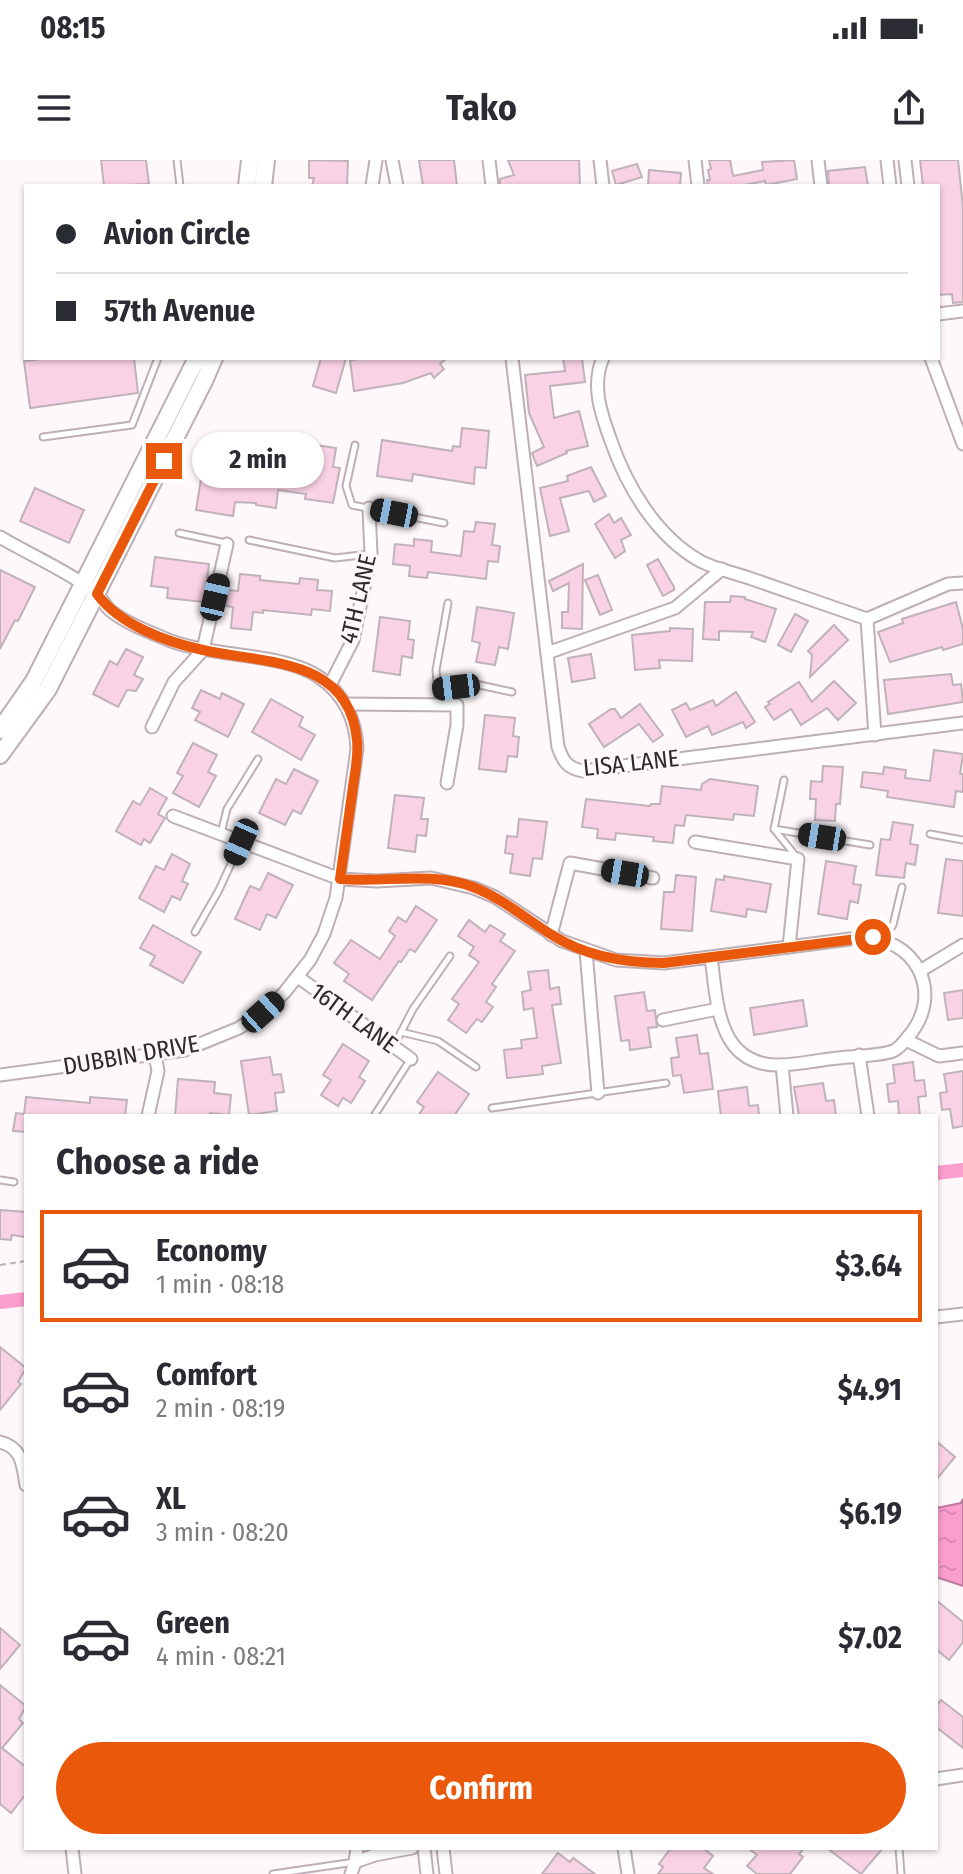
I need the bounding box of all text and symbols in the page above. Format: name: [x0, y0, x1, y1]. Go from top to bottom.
text: 08:15: [40, 10, 106, 46]
icon: menu: [32, 86, 76, 130]
text: Tako: [446, 86, 517, 130]
icon: share: [887, 86, 931, 130]
text: Avion Circle: [104, 216, 250, 252]
text: 57th Avenue: [104, 293, 255, 329]
callout: 2 min: [192, 433, 324, 489]
route end: [146, 443, 182, 479]
text: 2 min: [229, 444, 287, 475]
car: [368, 497, 420, 529]
street label: 4TH LANE: [334, 552, 382, 646]
car: [198, 571, 232, 623]
car: [431, 672, 481, 702]
street label: LISA LANE: [582, 744, 680, 782]
car: [220, 815, 262, 869]
car: [796, 821, 848, 853]
car: [599, 857, 651, 889]
route start: [855, 919, 891, 955]
street label: 16TH LANE: [305, 977, 403, 1059]
car: [237, 987, 289, 1037]
street label: DUBBIN DRIVE: [61, 1029, 201, 1081]
text: Choose a ride: [56, 1140, 259, 1184]
icon: car: [60, 1230, 132, 1302]
text: Economy: [156, 1233, 267, 1269]
text: $3.64: [835, 1248, 902, 1284]
text: 1 min · 08:18: [156, 1269, 284, 1300]
icon: car: [60, 1354, 132, 1426]
text: Comfort: [156, 1357, 257, 1393]
text: $4.91: [838, 1372, 902, 1408]
text: 2 min · 08:19: [156, 1393, 285, 1424]
icon: car: [60, 1478, 132, 1550]
text: XL: [156, 1481, 186, 1517]
text: $6.19: [839, 1496, 902, 1532]
text: 3 min · 08:20: [156, 1517, 289, 1548]
icon: car: [60, 1602, 132, 1674]
text: Green: [156, 1605, 230, 1641]
text: $7.02: [838, 1620, 902, 1656]
text: 4 min · 08:21: [156, 1641, 286, 1672]
button: Confirm: [56, 1742, 906, 1834]

